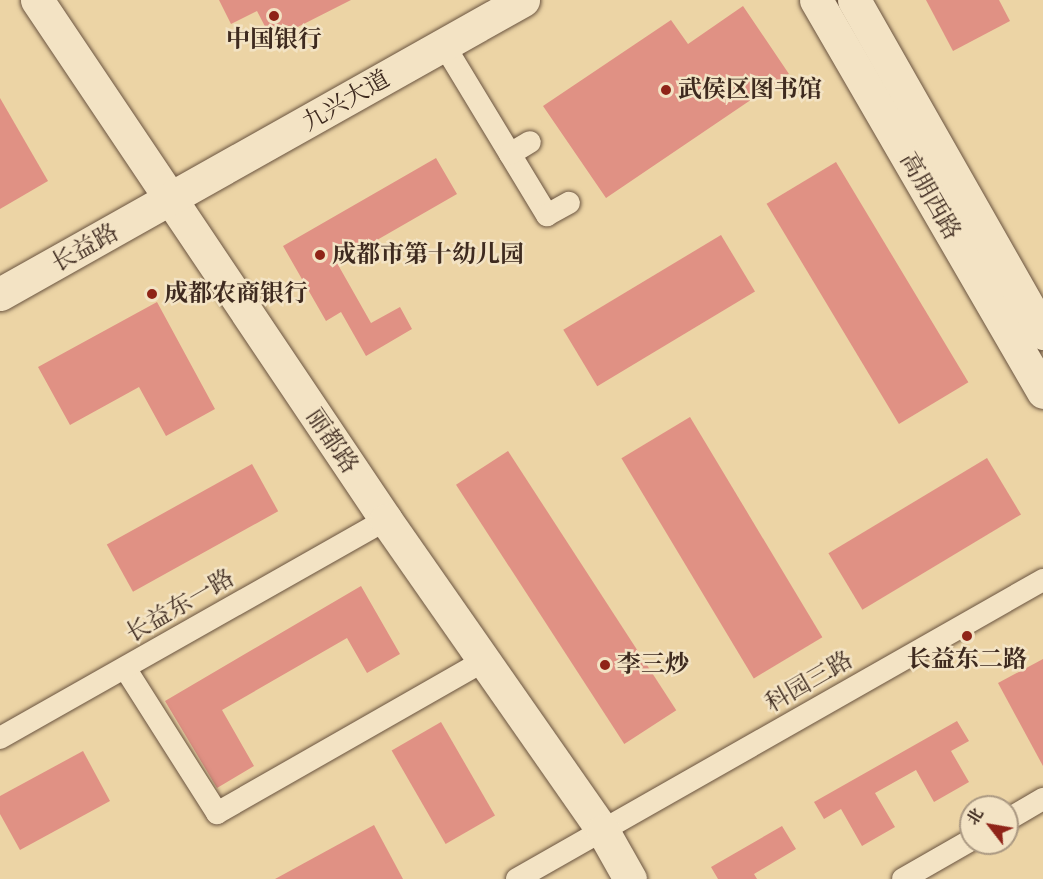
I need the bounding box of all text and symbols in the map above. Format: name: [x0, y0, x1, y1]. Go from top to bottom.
marker: 中国银行: [267, 9, 281, 23]
place label: 中国银行: [226, 26, 322, 54]
street label: 九兴大道: [297, 65, 395, 137]
place label: 武侯区图书馆: [678, 76, 822, 104]
marker: 武侯区图书馆: [659, 83, 673, 97]
street label: 高朋西路: [894, 147, 966, 245]
street label: 长益路: [47, 218, 123, 278]
place label: 成都市第十幼儿园: [332, 241, 524, 269]
marker: 成都市第十幼儿园: [313, 248, 327, 262]
place label: 成都农商银行: [164, 280, 308, 308]
marker: 成都农商银行: [145, 287, 159, 301]
street label: 丽都路: [300, 403, 364, 479]
street label: 长益东一路: [121, 564, 239, 648]
marker: 长益东二路: [960, 629, 974, 643]
street label: 科园三路: [760, 646, 858, 718]
place label: 长益东二路: [907, 646, 1027, 674]
place label: 李三炒: [617, 651, 689, 679]
marker: 李三炒: [598, 658, 612, 672]
north arrow: [959, 795, 1019, 855]
text: 北: [963, 805, 987, 828]

